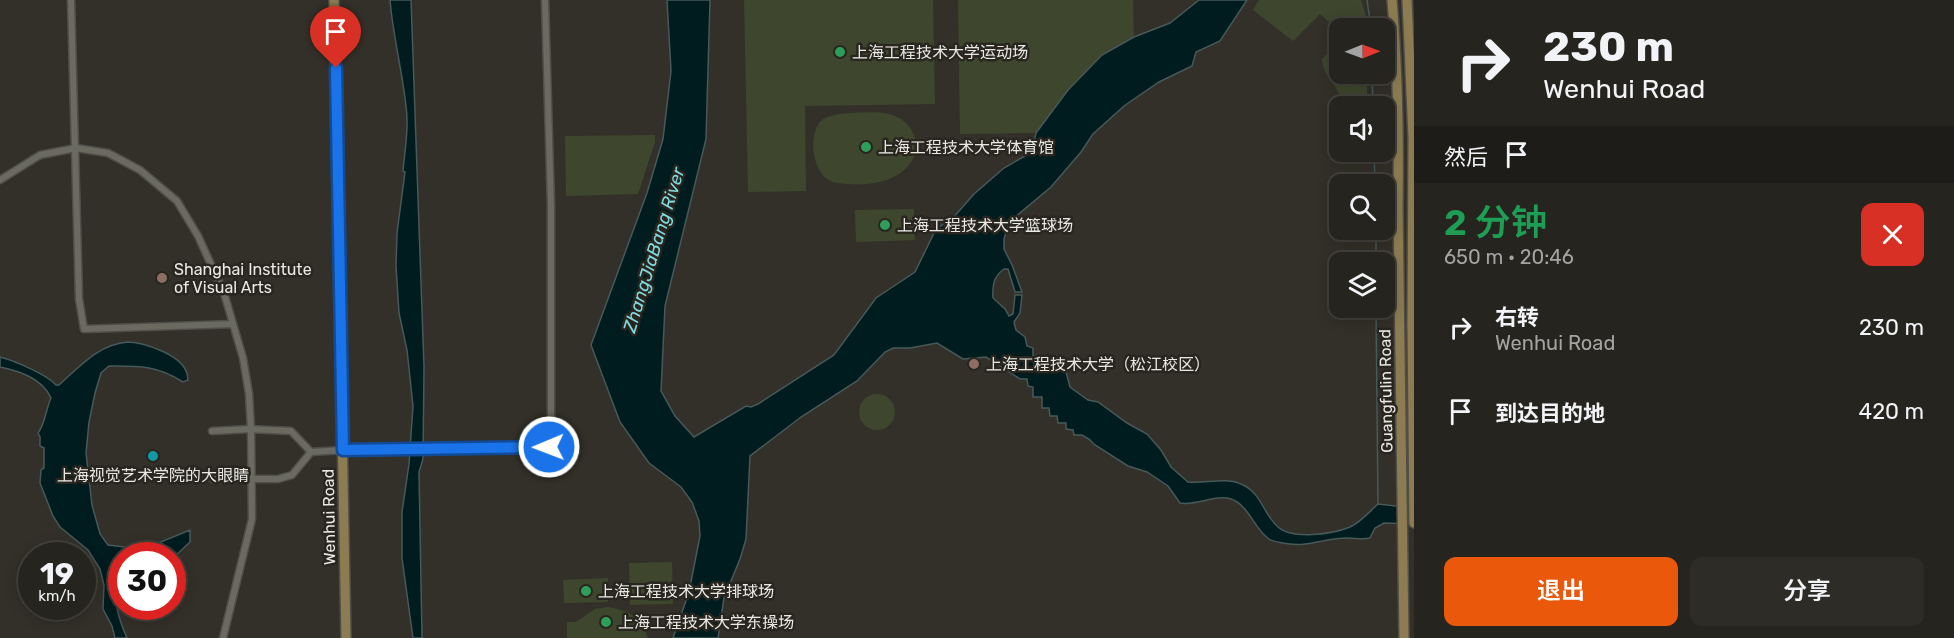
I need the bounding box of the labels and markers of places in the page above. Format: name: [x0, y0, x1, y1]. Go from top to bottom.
pin: [310, 6, 361, 68]
place label: 上海工程技术大学运动场: [852, 43, 1028, 62]
marker: 上海工程技术大学运动场: [833, 45, 847, 59]
place label: 上海工程技术大学体育馆: [878, 138, 1054, 157]
marker: 上海工程技术大学体育馆: [859, 140, 873, 154]
place label: 上海工程技术大学篮球场: [897, 216, 1073, 235]
marker: 上海工程技术大学篮球场: [878, 218, 892, 232]
place label: Shanghai Institute of Visual Arts: [174, 260, 312, 297]
marker: Shanghai Institute of Visual Arts: [155, 271, 169, 285]
place label: 上海工程技术大学（松江校区）: [986, 355, 1210, 374]
marker: 上海工程技术大学（松江校区）: [967, 357, 981, 371]
marker: 上海视觉艺术学院的大眼睛: [146, 449, 160, 463]
place label: 上海视觉艺术学院的大眼睛: [57, 466, 249, 485]
place label: 上海工程技术大学排球场: [598, 582, 774, 601]
marker: 上海工程技术大学排球场: [579, 584, 593, 598]
place label: 上海工程技术大学东操场: [618, 613, 794, 632]
marker: 上海工程技术大学东操场: [599, 615, 613, 629]

